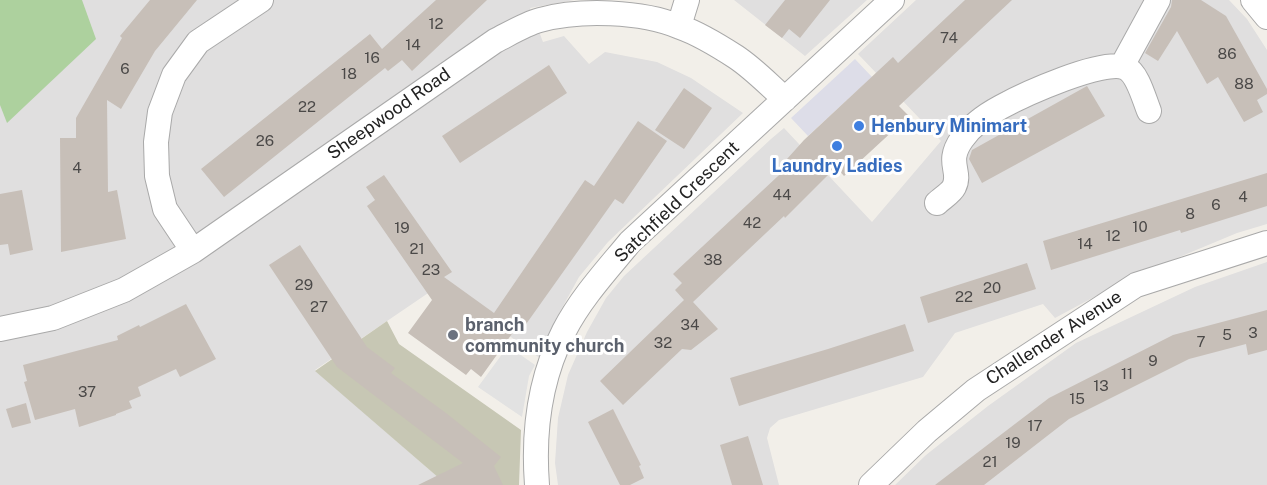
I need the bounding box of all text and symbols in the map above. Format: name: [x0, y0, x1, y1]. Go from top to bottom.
house number: 12: [428, 15, 444, 33]
house number: 74: [940, 29, 958, 47]
house number: 14: [405, 36, 421, 54]
house number: 86: [1218, 45, 1236, 63]
house number: 16: [364, 49, 380, 67]
house number: 6: [120, 60, 130, 78]
street label: Sheepwood Road: [323, 63, 455, 165]
house number: 18: [341, 65, 357, 83]
house number: 88: [1234, 75, 1254, 93]
house number: 22: [298, 98, 316, 116]
place label: Henbury Minimart: [871, 115, 1027, 137]
marker: Henbury Minimart: [852, 119, 866, 133]
house number: 26: [256, 132, 274, 150]
street label: Satchfield Crescent: [610, 137, 744, 267]
marker: Laundry Ladies: [830, 139, 844, 153]
place label: Laundry Ladies: [772, 155, 902, 177]
house number: 4: [72, 159, 82, 177]
house number: 44: [773, 186, 791, 204]
house number: 4: [1238, 188, 1248, 206]
house number: 6: [1211, 196, 1221, 214]
house number: 8: [1185, 205, 1195, 223]
house number: 42: [743, 214, 761, 232]
house number: 10: [1132, 218, 1148, 236]
house number: 19: [394, 219, 410, 237]
house number: 12: [1105, 227, 1121, 245]
house number: 14: [1077, 235, 1093, 253]
house number: 21: [409, 240, 425, 258]
house number: 38: [703, 251, 723, 269]
house number: 23: [422, 261, 440, 279]
house number: 29: [295, 276, 313, 294]
house number: 20: [983, 279, 1001, 297]
street label: Challender Avenue: [982, 286, 1126, 390]
house number: 22: [955, 288, 973, 306]
house number: 27: [310, 298, 328, 316]
place label: branch community church: [465, 314, 624, 356]
house number: 34: [681, 316, 699, 334]
house number: 3: [1248, 324, 1258, 342]
house number: 5: [1222, 326, 1232, 344]
marker: branch community church: [446, 328, 460, 342]
house number: 7: [1196, 333, 1206, 351]
house number: 32: [654, 334, 672, 352]
house number: 9: [1148, 352, 1158, 370]
house number: 11: [1121, 365, 1133, 383]
house number: 13: [1093, 377, 1109, 395]
house number: 37: [78, 383, 96, 401]
house number: 15: [1069, 390, 1085, 408]
house number: 17: [1027, 417, 1043, 435]
house number: 19: [1005, 434, 1021, 452]
house number: 21: [982, 453, 998, 471]

